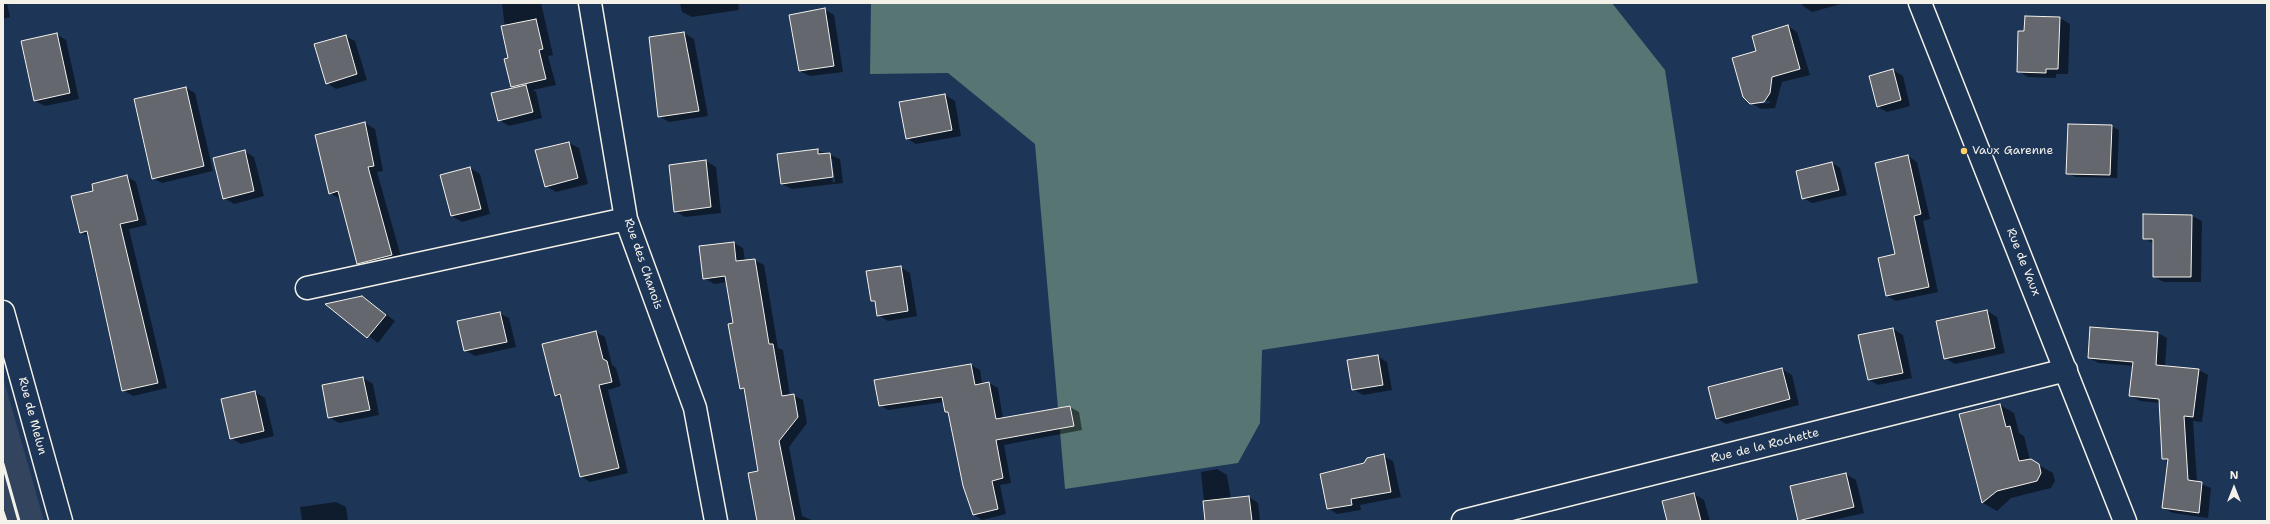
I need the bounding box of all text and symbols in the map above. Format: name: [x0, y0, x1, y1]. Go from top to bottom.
place label: Vaux Garenne: [1972, 144, 2053, 158]
marker: Vaux Garenne: [1959, 146, 1969, 156]
street label: Rue des Chanois: [621, 217, 665, 311]
street label: Rue de Vaux: [2003, 226, 2043, 298]
street label: Rue de Melun: [15, 376, 49, 456]
street label: Rue de la Rochette: [1709, 426, 1821, 466]
north arrow: [2214, 468, 2254, 508]
text: N: [2230, 468, 2238, 483]

